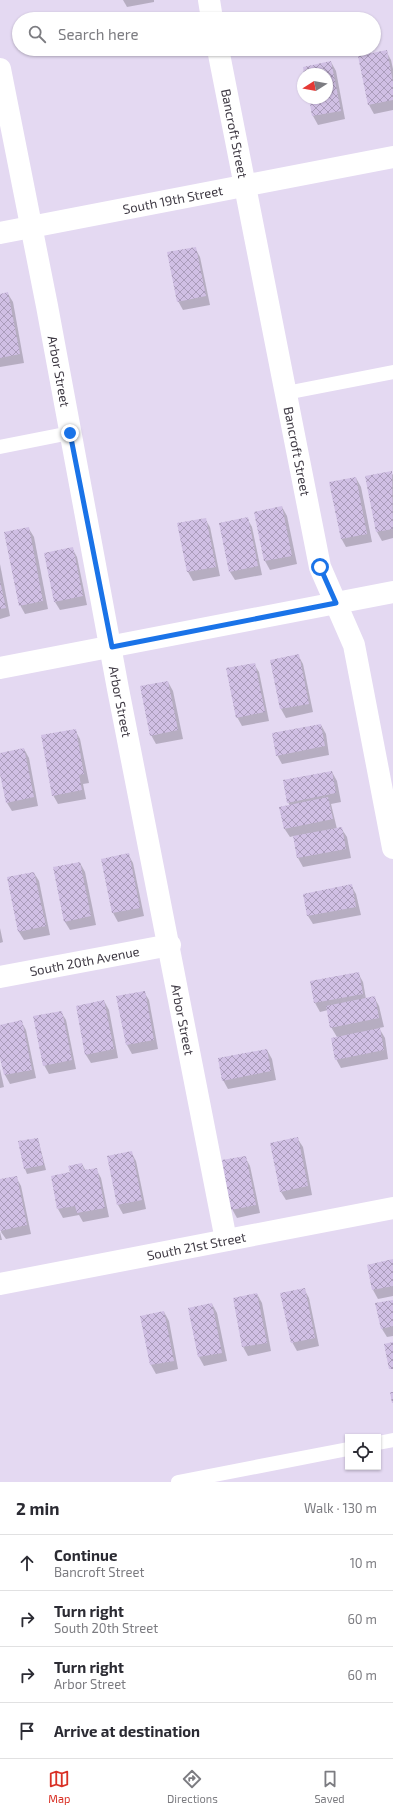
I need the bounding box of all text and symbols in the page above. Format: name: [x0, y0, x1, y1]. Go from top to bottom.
search box: [12, 12, 381, 56]
icon: search: [26, 23, 48, 45]
text: Search here: [58, 25, 139, 43]
north arrow: [297, 68, 333, 104]
street label: Bancroft Street: [218, 87, 251, 179]
street label: South 19th Street: [121, 182, 224, 217]
street label: Arbor Street: [45, 334, 74, 408]
street label: Bancroft Street: [281, 405, 314, 497]
route end: [61, 424, 79, 442]
route start: [311, 558, 329, 576]
street label: Arbor Street: [106, 665, 135, 739]
street label: South 20th Avenue: [28, 943, 141, 979]
street label: Arbor Street: [168, 983, 198, 1057]
street label: South 21st Street: [145, 1229, 247, 1263]
map controls: [345, 1434, 381, 1470]
button: locate: [345, 1434, 381, 1470]
text: 2 min: [16, 1498, 59, 1518]
text: Walk · 130 m: [304, 1500, 377, 1516]
text: Continue: [54, 1546, 117, 1564]
icon: ahead: [16, 1552, 38, 1574]
text: 10 m: [350, 1555, 377, 1571]
text: Bancroft Street: [54, 1564, 144, 1580]
text: Turn right: [54, 1602, 124, 1620]
icon: right: [16, 1608, 38, 1630]
text: 60 m: [347, 1611, 377, 1627]
text: South 20th Street: [54, 1620, 158, 1636]
text: Turn right: [54, 1658, 124, 1676]
icon: right: [16, 1664, 38, 1686]
text: 60 m: [347, 1667, 377, 1683]
text: Arbor Street: [54, 1676, 126, 1692]
icon: arrive: [16, 1720, 38, 1742]
text: Arrive at destination: [54, 1722, 200, 1740]
tab: Map: [48, 1768, 70, 1805]
tab: Directions: [167, 1768, 218, 1805]
tab: Saved: [314, 1768, 345, 1805]

